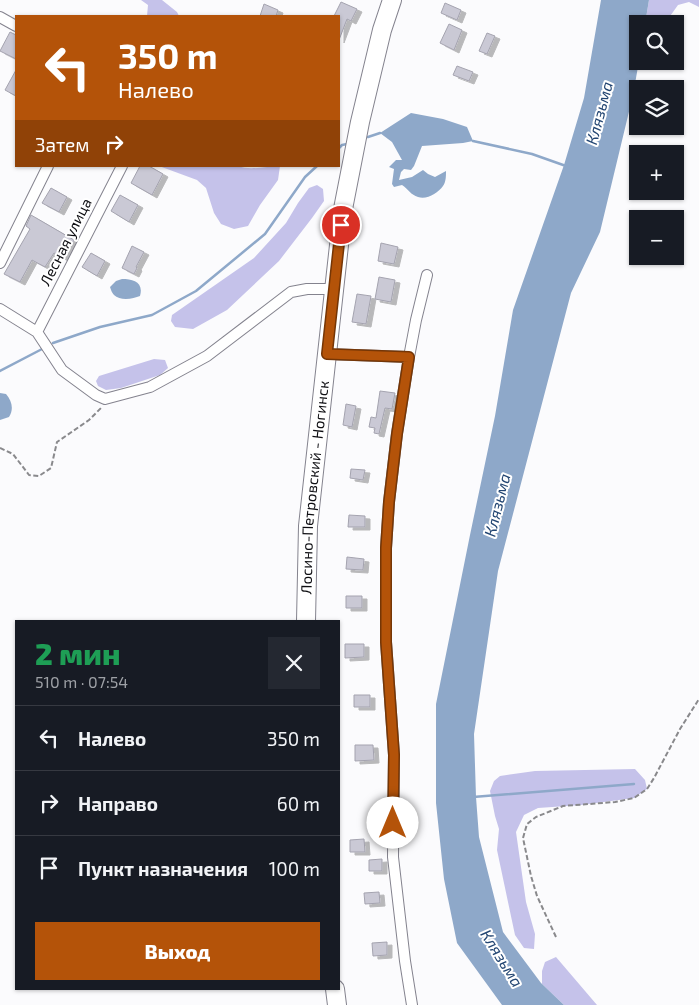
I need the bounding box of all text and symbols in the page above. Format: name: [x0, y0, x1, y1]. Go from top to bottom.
map controls: [629, 15, 684, 265]
button: search: [629, 15, 684, 70]
text: 350 m: [118, 34, 218, 76]
icon: left: [35, 35, 100, 100]
text: Налево: [118, 76, 194, 102]
water label: Клязьма: [581, 79, 616, 146]
button: layers: [629, 80, 684, 135]
icon: right: [100, 130, 128, 158]
text: Затем: [35, 133, 90, 156]
button: +: [629, 145, 684, 200]
street label: Лесная улица: [35, 195, 96, 289]
pin: [320, 204, 362, 246]
button: −: [629, 210, 684, 265]
icon: arrive: [327, 211, 355, 239]
street label: Лосино-Петровский - Ногинск: [297, 380, 332, 594]
water label: Клязьма: [480, 471, 514, 538]
text: 2 мин: [35, 635, 120, 671]
button: close: [268, 637, 320, 689]
text: 510 m · 07:54: [35, 672, 128, 691]
icon: left: [35, 724, 63, 752]
text: Налево: [78, 727, 146, 750]
text: 350 m: [267, 727, 320, 750]
icon: right: [35, 789, 63, 817]
text: Направо: [78, 792, 158, 815]
text: 60 m: [277, 792, 320, 815]
position arrow: [366, 796, 418, 848]
icon: arrive: [35, 854, 63, 882]
text: Пункт назначения: [78, 857, 248, 880]
text: 100 m: [269, 857, 320, 880]
button: Выход: [35, 922, 320, 980]
water label: Клязьма: [477, 925, 528, 990]

